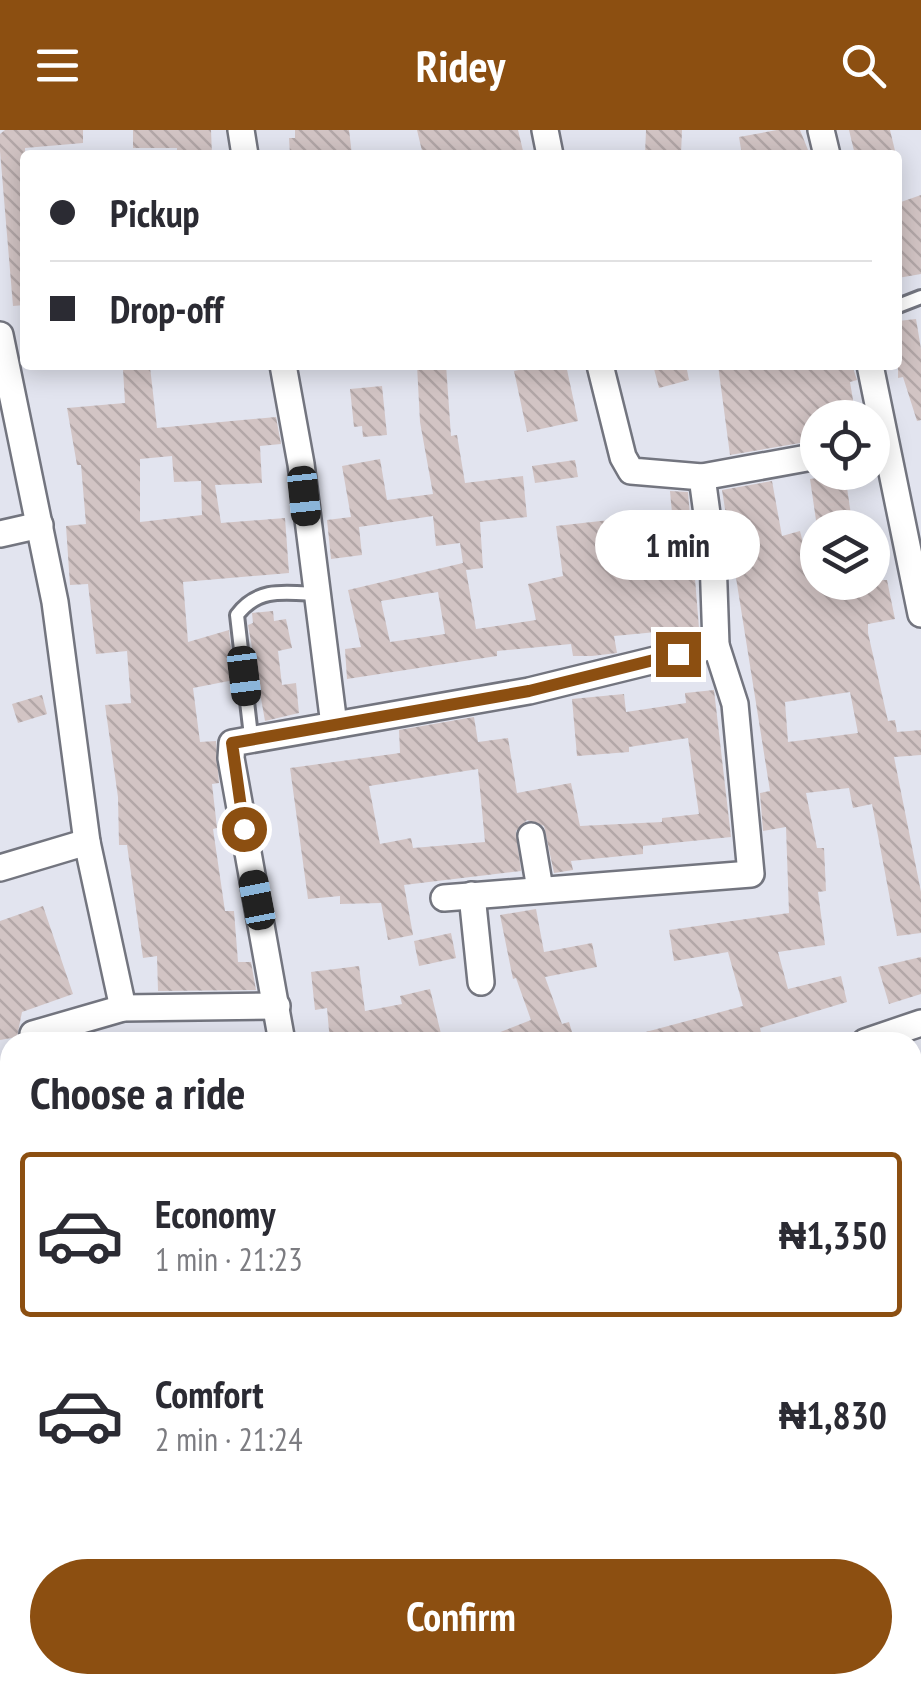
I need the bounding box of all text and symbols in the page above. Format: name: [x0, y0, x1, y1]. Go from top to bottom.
text: Ridey: [416, 36, 505, 94]
icon: menu: [30, 38, 85, 93]
icon: search: [836, 38, 891, 93]
text: Pickup: [110, 188, 200, 237]
text: Drop-off: [110, 284, 224, 333]
map controls: [800, 400, 890, 600]
button: locate: [800, 400, 890, 490]
car: [286, 465, 322, 527]
callout: 1 min: [596, 509, 760, 579]
button: layers: [800, 510, 890, 600]
text: 1 min: [645, 524, 710, 566]
route end: [656, 632, 701, 677]
car: [225, 644, 263, 708]
route start: [222, 807, 267, 852]
car: [237, 868, 277, 932]
text: Choose a ride: [30, 1063, 245, 1121]
text: Economy: [155, 1189, 275, 1238]
icon: car: [35, 1190, 125, 1280]
text: ₦1,350: [779, 1210, 887, 1259]
text: 1 min · 21:23: [155, 1238, 303, 1280]
text: Comfort: [155, 1369, 264, 1418]
icon: car: [35, 1370, 125, 1460]
text: ₦1,830: [779, 1390, 887, 1439]
text: 2 min · 21:24: [155, 1418, 303, 1460]
button: Confirm: [30, 1559, 892, 1674]

